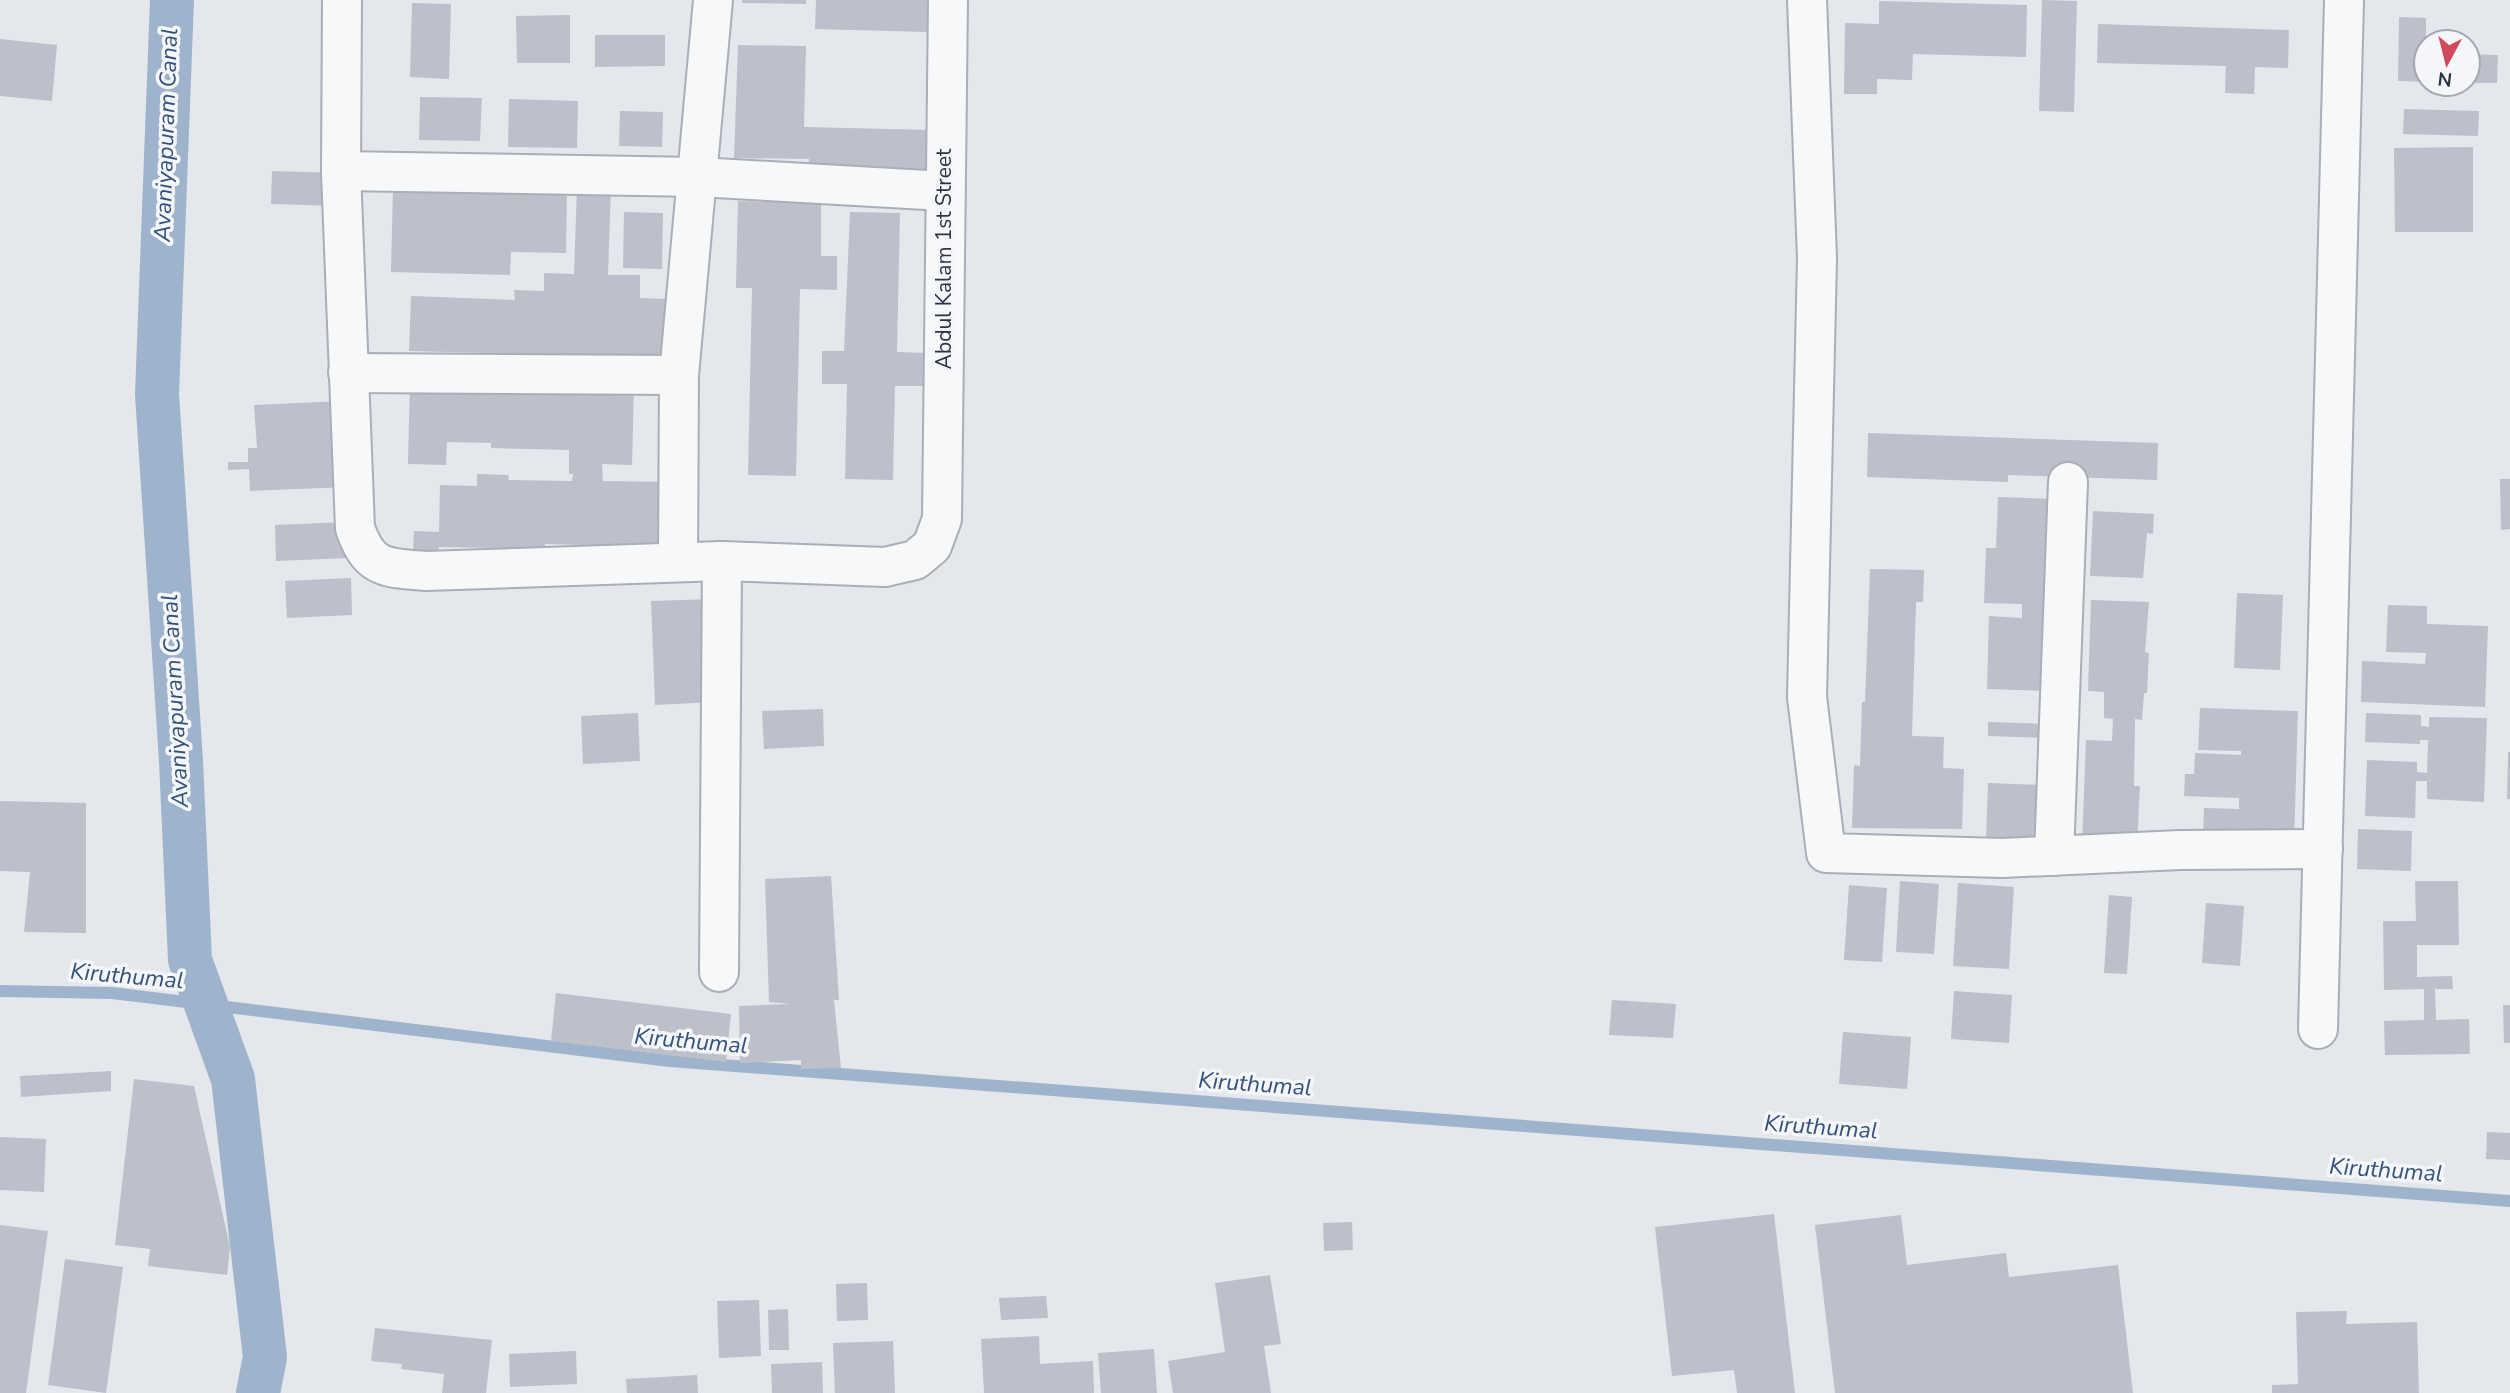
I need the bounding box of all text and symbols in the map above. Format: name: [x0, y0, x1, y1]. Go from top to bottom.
water label: Avaniyapuram Canal: [147, 28, 185, 243]
north arrow: [2412, 28, 2482, 98]
text: N: [2436, 65, 2454, 93]
street label: Abdul Kalam 1st Street: [930, 148, 958, 369]
water label: Avaniyapuram Canal: [154, 593, 196, 810]
water label: Kiruthumal: [69, 956, 185, 996]
water label: Kiruthumal: [633, 1021, 749, 1061]
water label: Kiruthumal: [1197, 1065, 1313, 1103]
water label: Kiruthumal: [1763, 1108, 1879, 1146]
water label: Kiruthumal: [2328, 1151, 2444, 1189]

